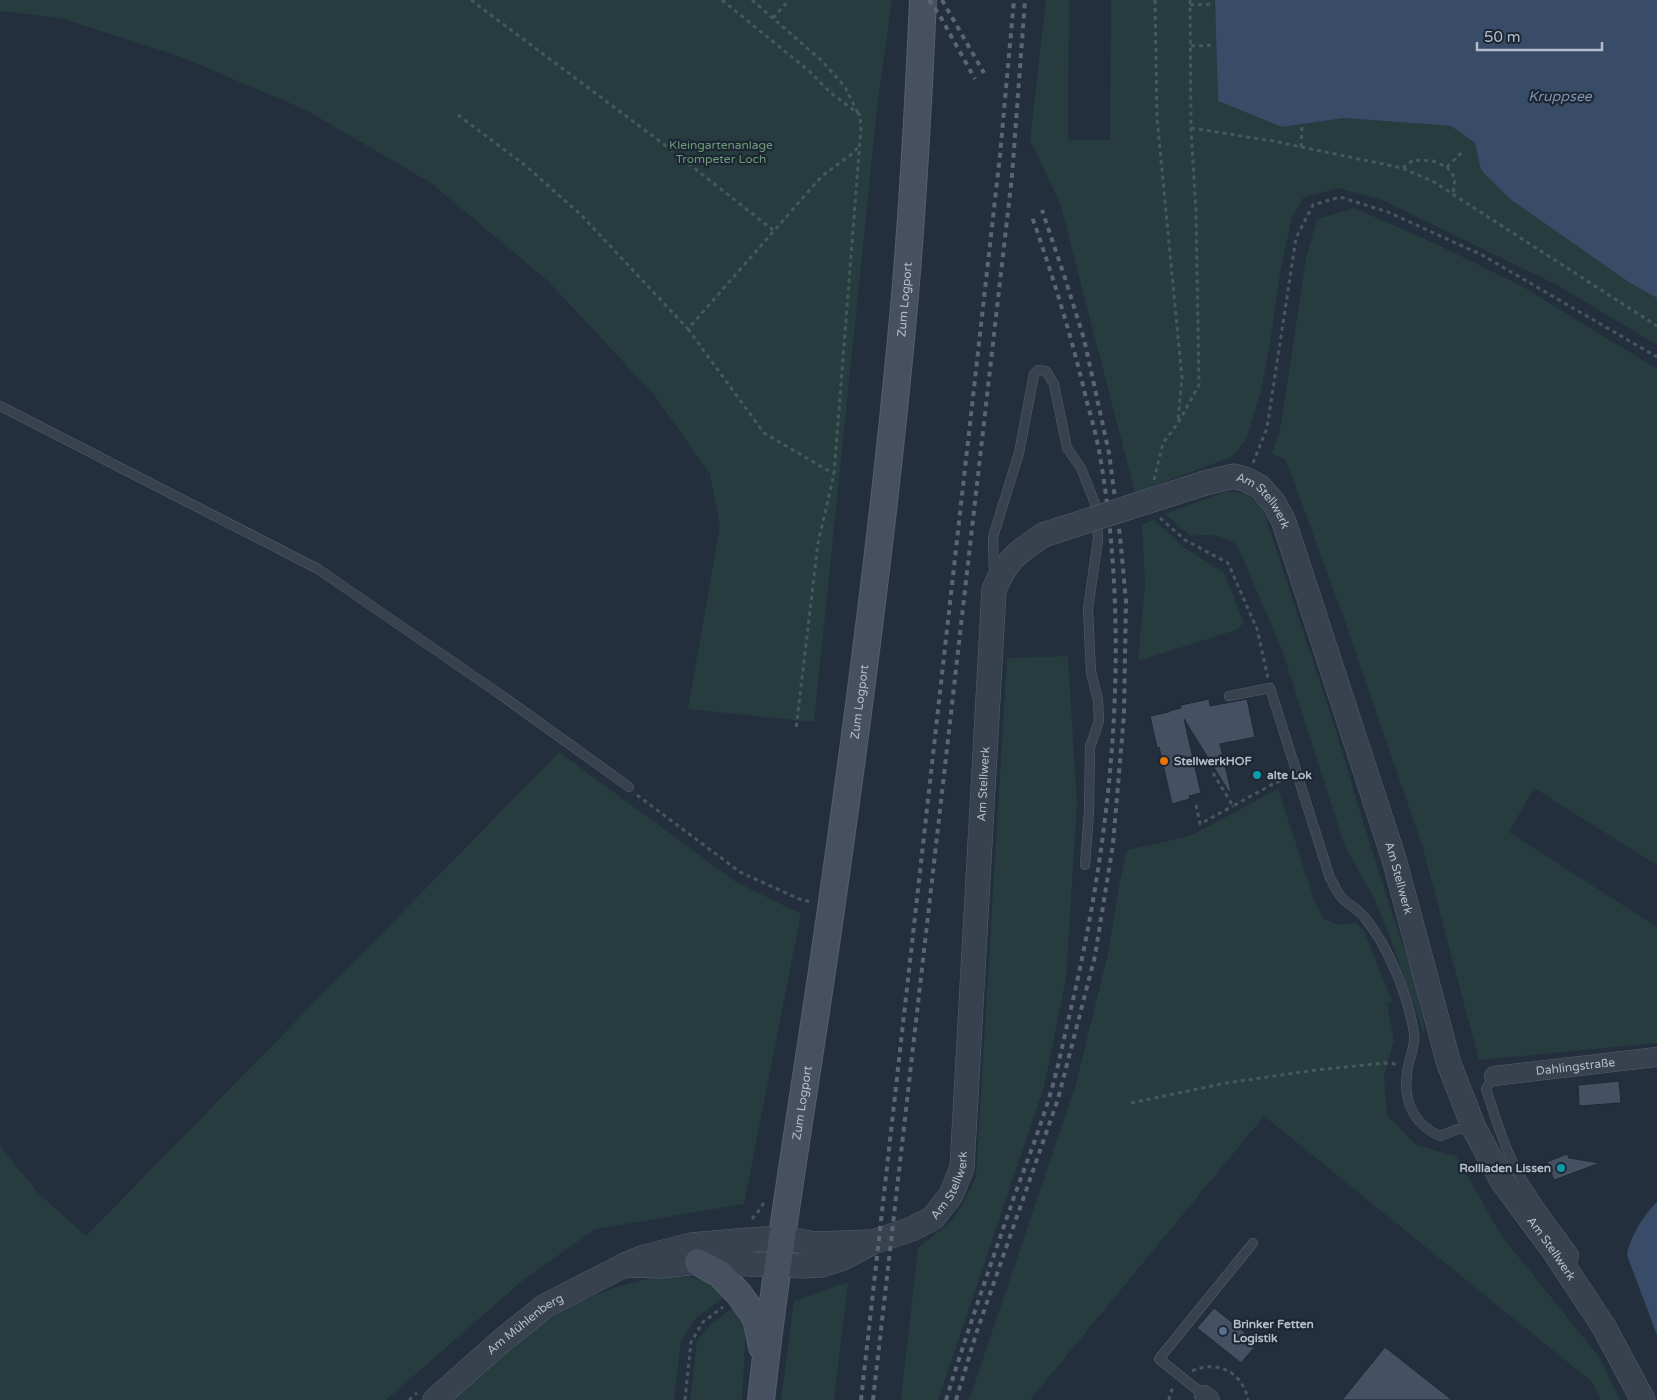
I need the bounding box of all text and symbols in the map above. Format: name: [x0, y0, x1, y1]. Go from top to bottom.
scale bar: [1477, 20, 1602, 52]
text: 50 m: [1484, 28, 1521, 46]
water label: Kruppsee: [1528, 88, 1593, 105]
park label: Kleingartenanlage Trompeter Loch: [669, 138, 773, 166]
street label: Zum Logport: [894, 261, 915, 338]
street label: Am Stellwerk: [1235, 470, 1293, 531]
street label: Zum Logport: [848, 663, 871, 740]
street label: Am Stellwerk: [974, 746, 992, 822]
place label: StellwerkHOF: [1174, 754, 1253, 768]
marker: StellwerkHOF: [1158, 755, 1170, 767]
place label: alte Lok: [1267, 768, 1312, 782]
marker: alte Lok: [1251, 769, 1263, 781]
street label: Am Stellwerk: [1382, 840, 1416, 916]
street label: Dahlingstraße: [1535, 1055, 1616, 1078]
street label: Zum Logport: [789, 1064, 815, 1141]
street label: Am Stellwerk: [928, 1150, 970, 1222]
place label: Rollladen Lissen: [1459, 1161, 1551, 1175]
marker: Rollladen Lissen: [1555, 1162, 1567, 1174]
street label: Am Stellwerk: [1524, 1214, 1579, 1284]
street label: Am Mühlenberg: [484, 1291, 566, 1358]
place label: Brinker Fetten Logistik: [1233, 1317, 1314, 1346]
marker: Brinker Fetten Logistik: [1217, 1325, 1229, 1337]

